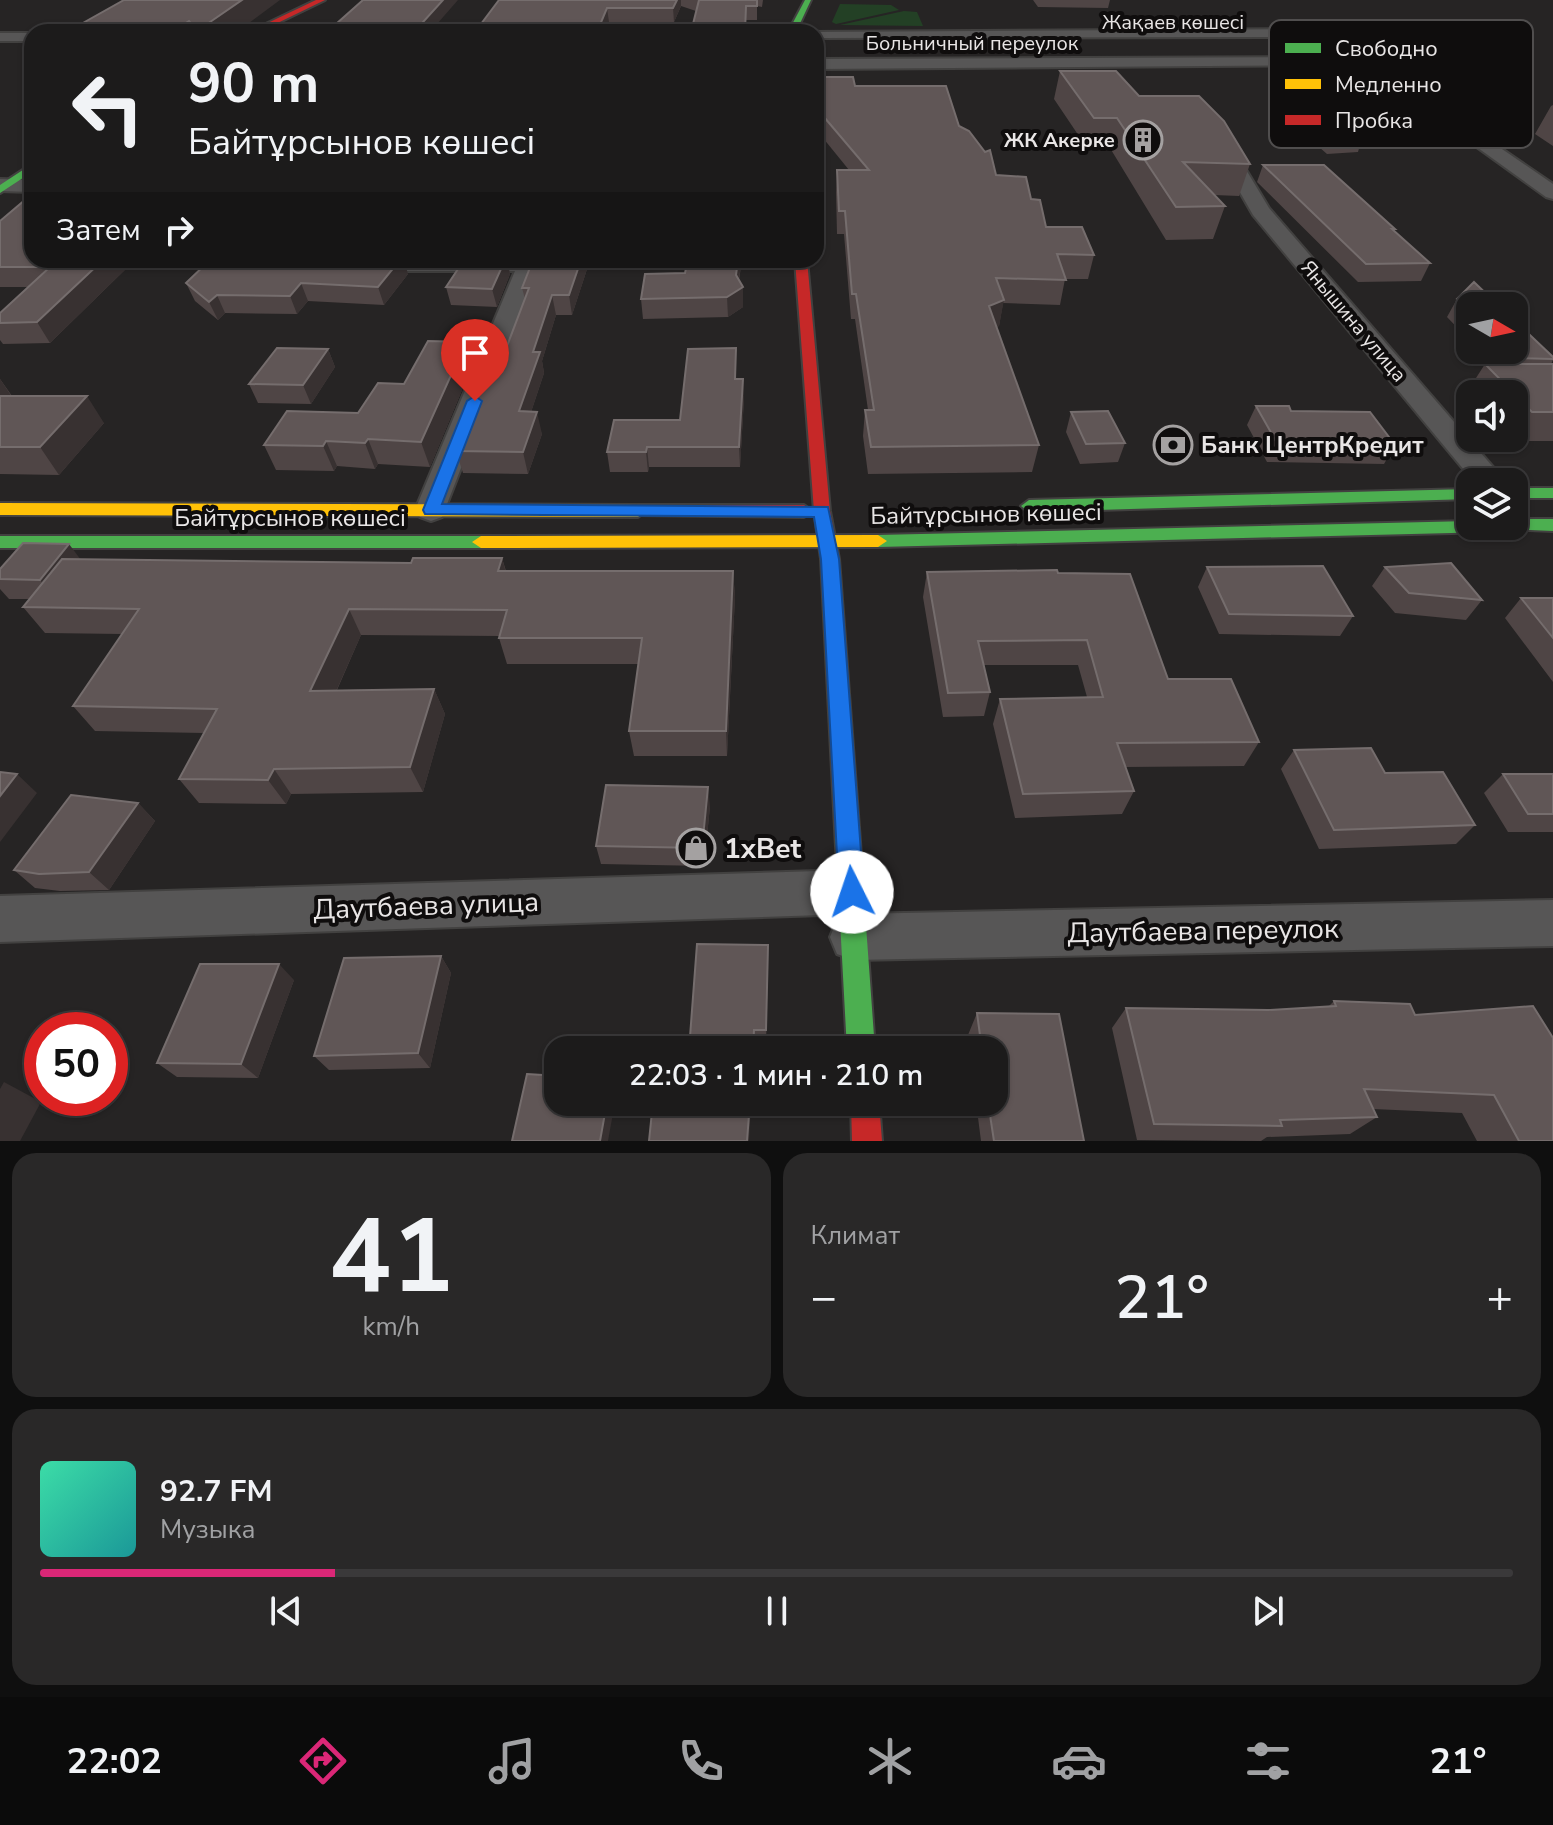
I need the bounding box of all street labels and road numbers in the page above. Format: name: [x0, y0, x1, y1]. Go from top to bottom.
street label: Жақаев көшесі: [1102, 9, 1244, 36]
street label: Больничный переулок: [866, 30, 1079, 57]
street label: Янышина улица: [1295, 255, 1412, 388]
street label: Байтұрсынов көшесі: [870, 496, 1102, 532]
street label: Байтұрсынов көшесі: [174, 502, 406, 534]
street label: Даутбаева улица: [312, 883, 540, 929]
street label: Даутбаева переулок: [1067, 910, 1339, 952]

